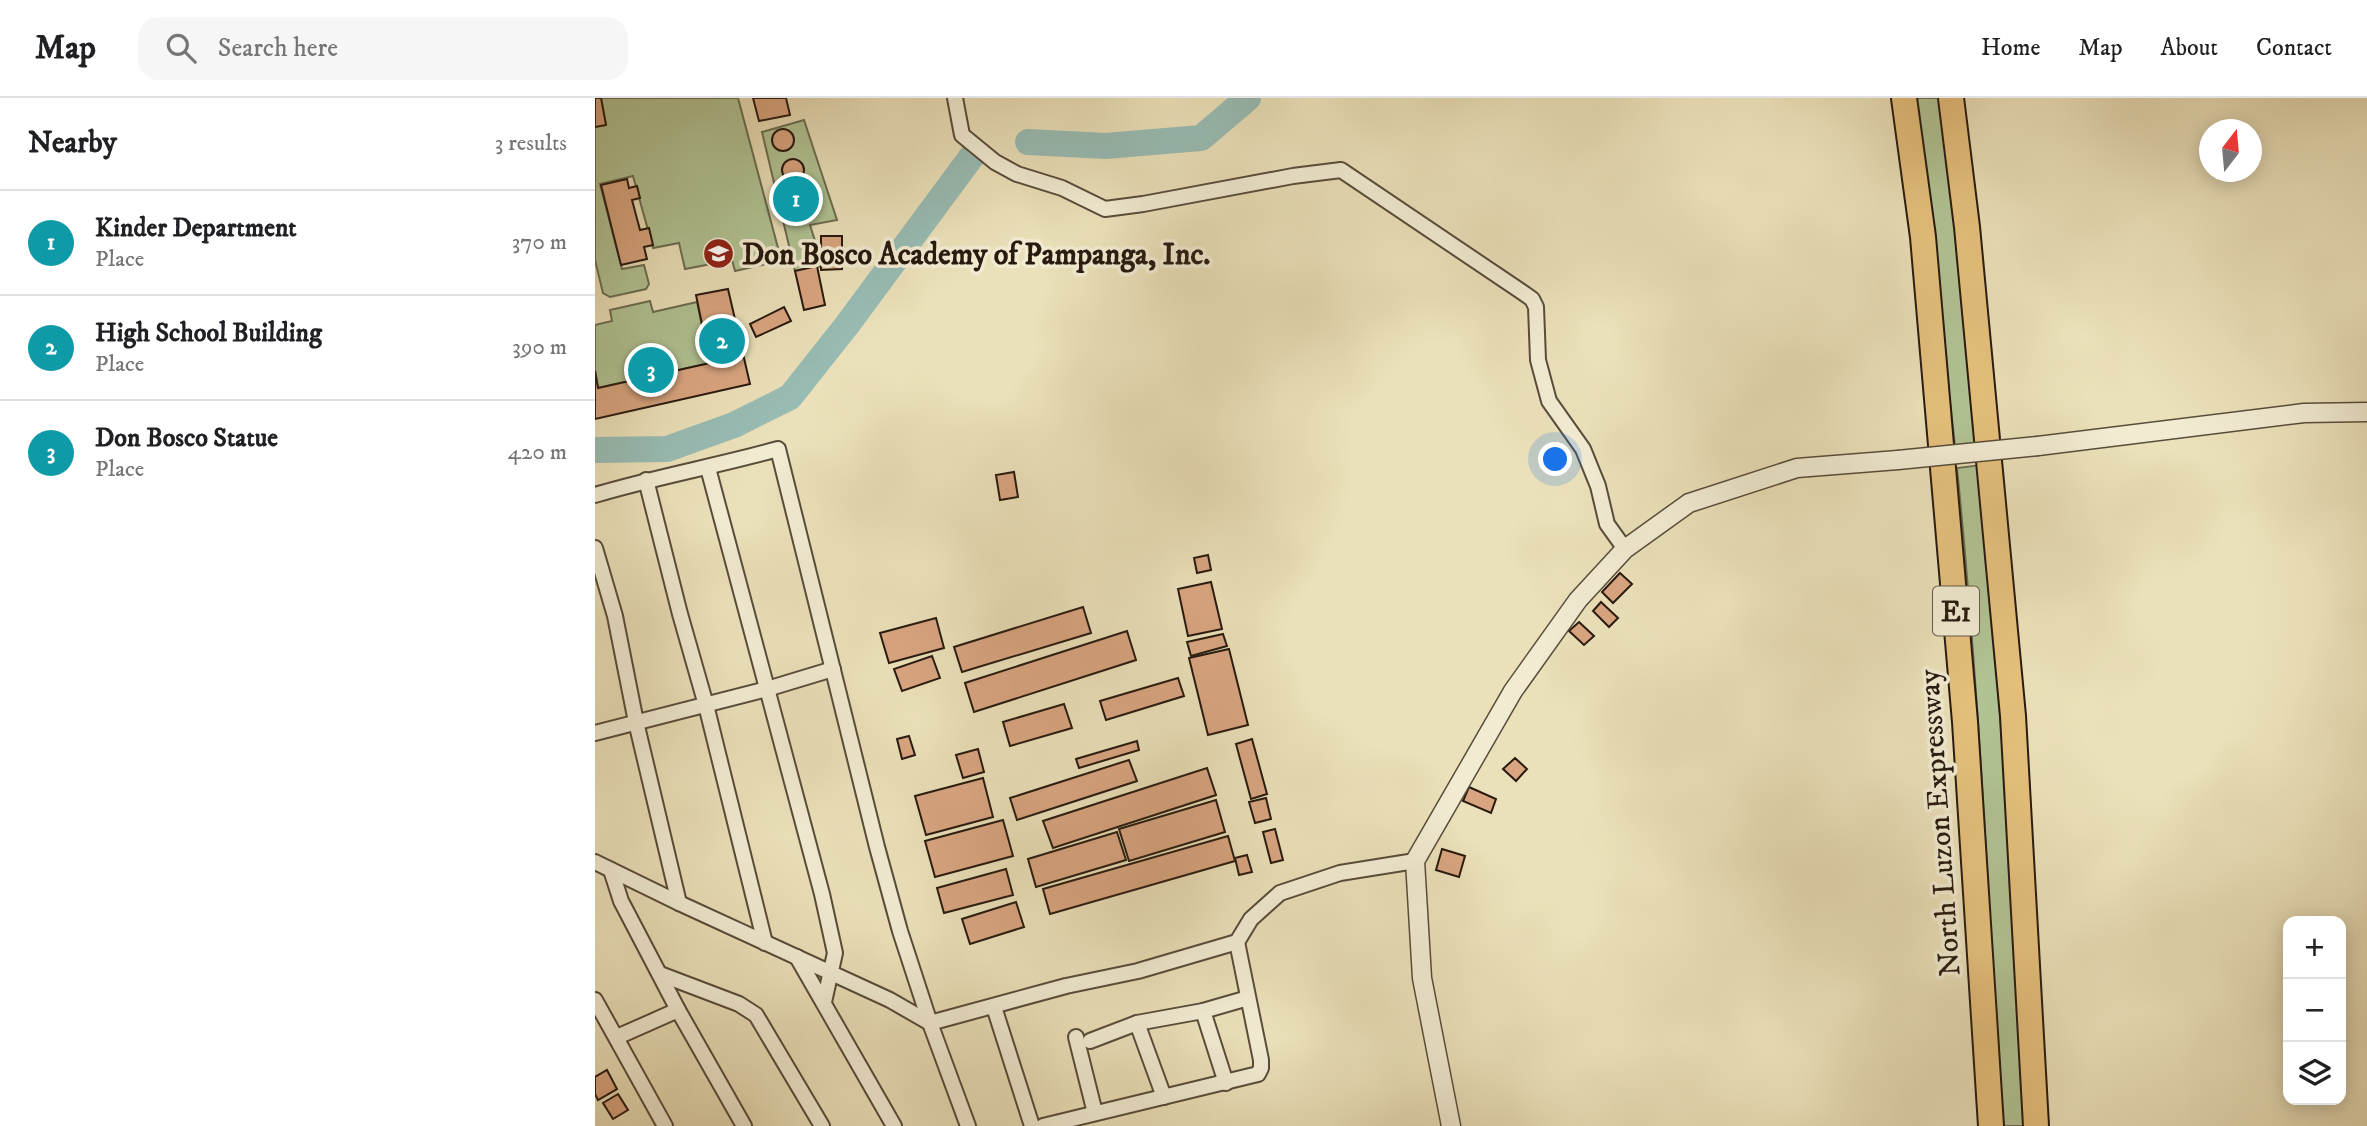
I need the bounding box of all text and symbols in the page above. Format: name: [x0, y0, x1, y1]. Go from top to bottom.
search box: [138, 17, 628, 80]
text: Map: [35, 28, 96, 69]
icon: search: [162, 29, 200, 67]
text: Search here: [218, 32, 338, 65]
text: Home: [1981, 33, 2040, 63]
text: Map: [2078, 33, 2123, 63]
text: About: [2161, 33, 2218, 63]
text: Contact: [2256, 33, 2332, 63]
north arrow: [2199, 119, 2262, 182]
text: Nearby: [28, 125, 117, 162]
text: 3 results: [495, 129, 567, 158]
pin: 1: [773, 173, 819, 225]
text: Kinder Department: [95, 212, 297, 245]
text: 1: [47, 228, 55, 257]
text: 370 m: [512, 228, 567, 257]
school or university icon: Don Bosco Academy of Pampanga, Inc.: [702, 237, 736, 271]
place label: Don Bosco Academy of Pampanga, Inc.: [742, 237, 1210, 274]
text: Place: [95, 245, 144, 274]
pin: 2: [699, 315, 745, 367]
text: High School Building: [95, 317, 322, 350]
text: 2: [45, 333, 57, 362]
text: 390 m: [512, 333, 567, 362]
pin: 3: [628, 344, 674, 396]
text: Place: [95, 350, 144, 379]
text: Don Bosco Statue: [95, 422, 278, 455]
text: 3: [47, 438, 55, 467]
text: 420 m: [508, 438, 567, 467]
your location: [1538, 442, 1572, 476]
text: Place: [95, 455, 144, 484]
road number: E1: [1933, 587, 1979, 636]
street label: North Luzon Expressway: [1911, 667, 1970, 978]
map controls: [2283, 916, 2346, 1105]
button: +: [2283, 916, 2346, 979]
button: −: [2283, 979, 2346, 1042]
button: layers: [2283, 1042, 2346, 1105]

